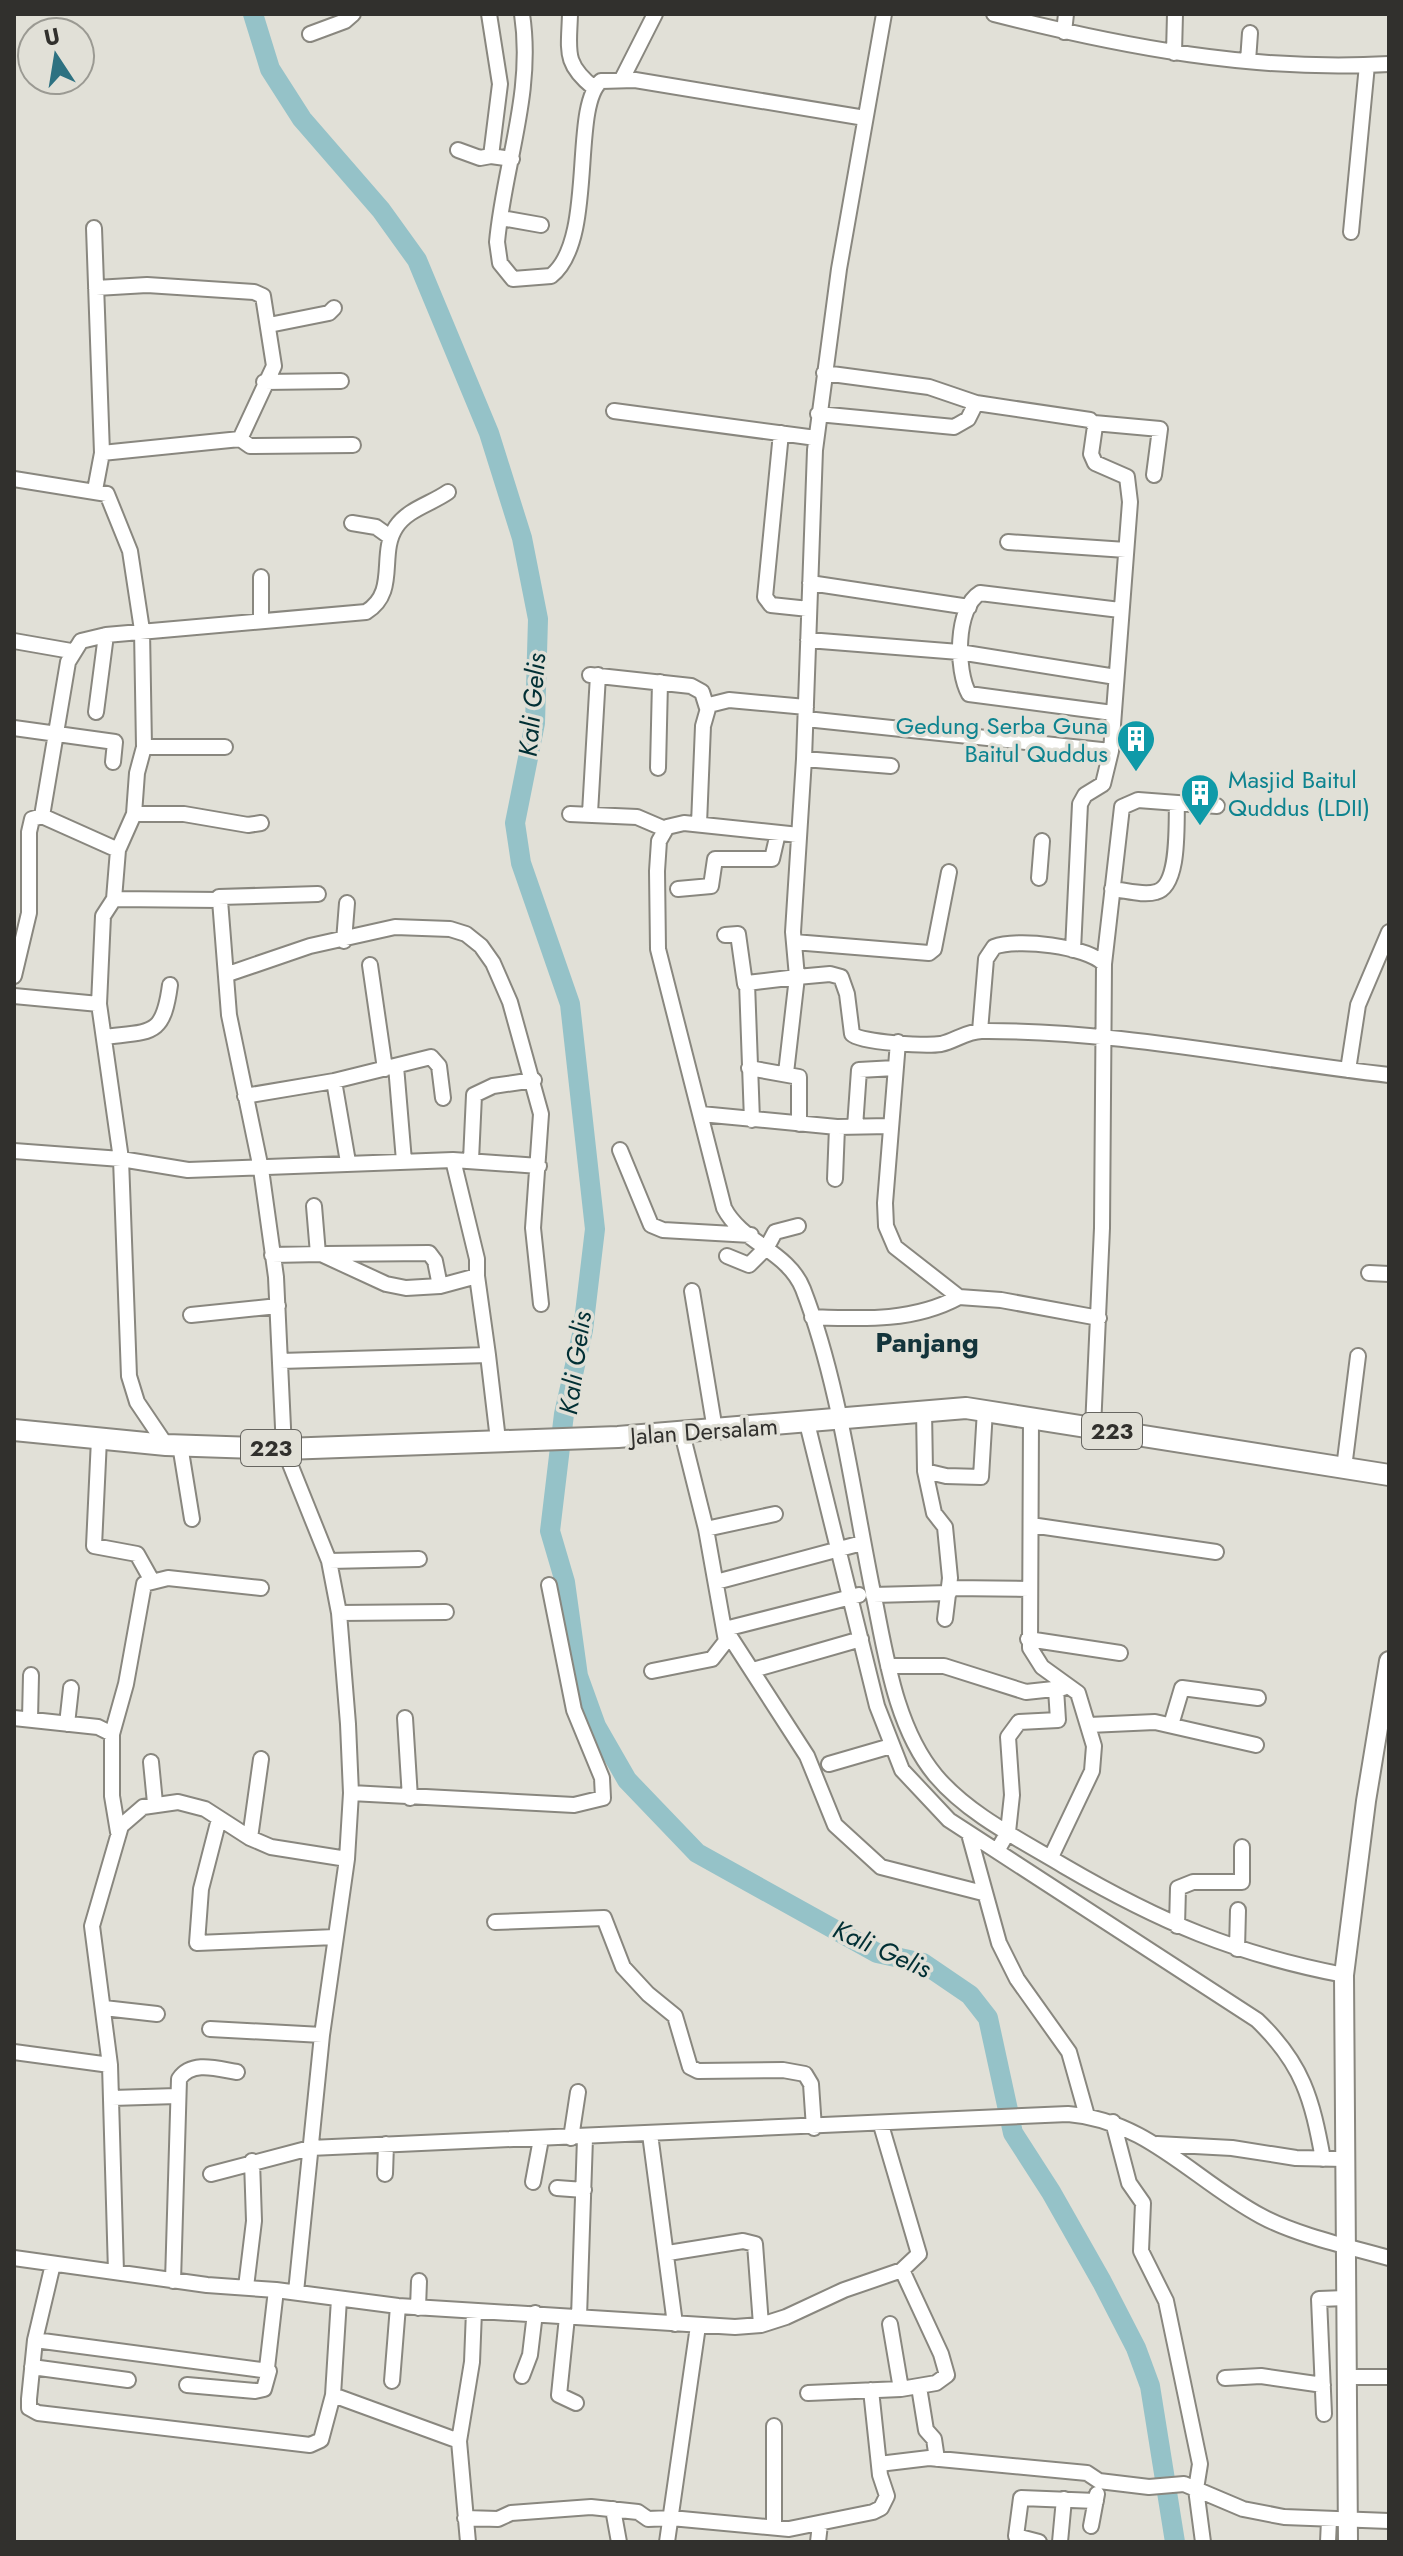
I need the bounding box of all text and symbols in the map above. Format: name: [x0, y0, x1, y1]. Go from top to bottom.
north arrow: [16, 16, 96, 96]
text: U: [41, 19, 63, 54]
water label: Kali Gelis: [509, 651, 556, 758]
place label: Gedung Serba Guna Baitul Quddus: [896, 708, 1108, 771]
building icon: Gedung Serba Guna Baitul Quddus: [1115, 718, 1157, 773]
place label: Masjid Baitul Quddus (LDII): [1228, 762, 1370, 825]
building icon: Masjid Baitul Quddus (LDII): [1179, 772, 1221, 827]
water label: Kali Gelis: [549, 1308, 601, 1417]
district label: Panjang: [875, 1322, 979, 1363]
street label: Jalan Dersalam: [626, 1408, 779, 1454]
road number: 223: [1082, 1413, 1142, 1449]
road number: 223: [241, 1430, 301, 1466]
water label: Kali Gelis: [827, 1911, 938, 1988]

